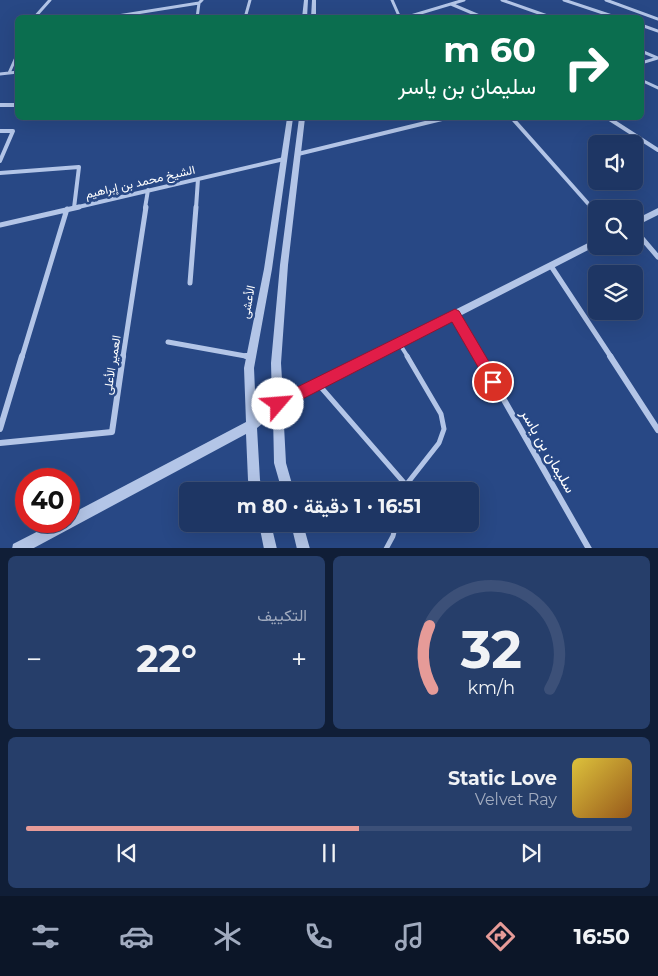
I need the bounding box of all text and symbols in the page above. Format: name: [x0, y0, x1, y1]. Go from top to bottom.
text: 60 m: [443, 28, 536, 71]
icon: right: [554, 35, 619, 100]
text: سليمان بن ياسر: [398, 73, 536, 100]
map controls: [588, 135, 643, 320]
button: sound: [588, 135, 643, 190]
street label: الشيخ محمد بن إبراهيم: [83, 162, 197, 203]
button: search: [588, 200, 643, 255]
button: layers: [588, 265, 643, 320]
street label: الأعشى: [237, 284, 259, 320]
street label: العمير الأعلى: [99, 334, 125, 396]
pin: [472, 361, 514, 403]
icon: arrive: [479, 368, 507, 396]
position arrow: [251, 377, 303, 429]
street label: سليمان بن ياسر: [515, 404, 580, 497]
speed limit sign: 40: [15, 468, 80, 533]
text: 16:51 · 1 دقيقة · 80 m: [237, 495, 421, 518]
text: التكييف: [257, 606, 307, 625]
text: 32: [460, 618, 522, 681]
text: 22°: [136, 635, 197, 682]
text: −: [26, 642, 42, 676]
text: +: [291, 642, 307, 676]
text: km/h: [468, 677, 515, 698]
text: Static Love: [448, 767, 557, 790]
text: Velvet Ray: [475, 790, 557, 809]
icon: previous: [113, 839, 141, 867]
icon: pause: [315, 839, 343, 867]
icon: next: [517, 839, 545, 867]
icon: filters: [28, 919, 63, 954]
icon: car: [119, 919, 154, 954]
icon: climate: [210, 919, 245, 954]
icon: phone: [301, 919, 336, 954]
icon: music: [392, 919, 427, 954]
icon: directions: [483, 919, 518, 954]
text: 16:50: [574, 923, 630, 950]

